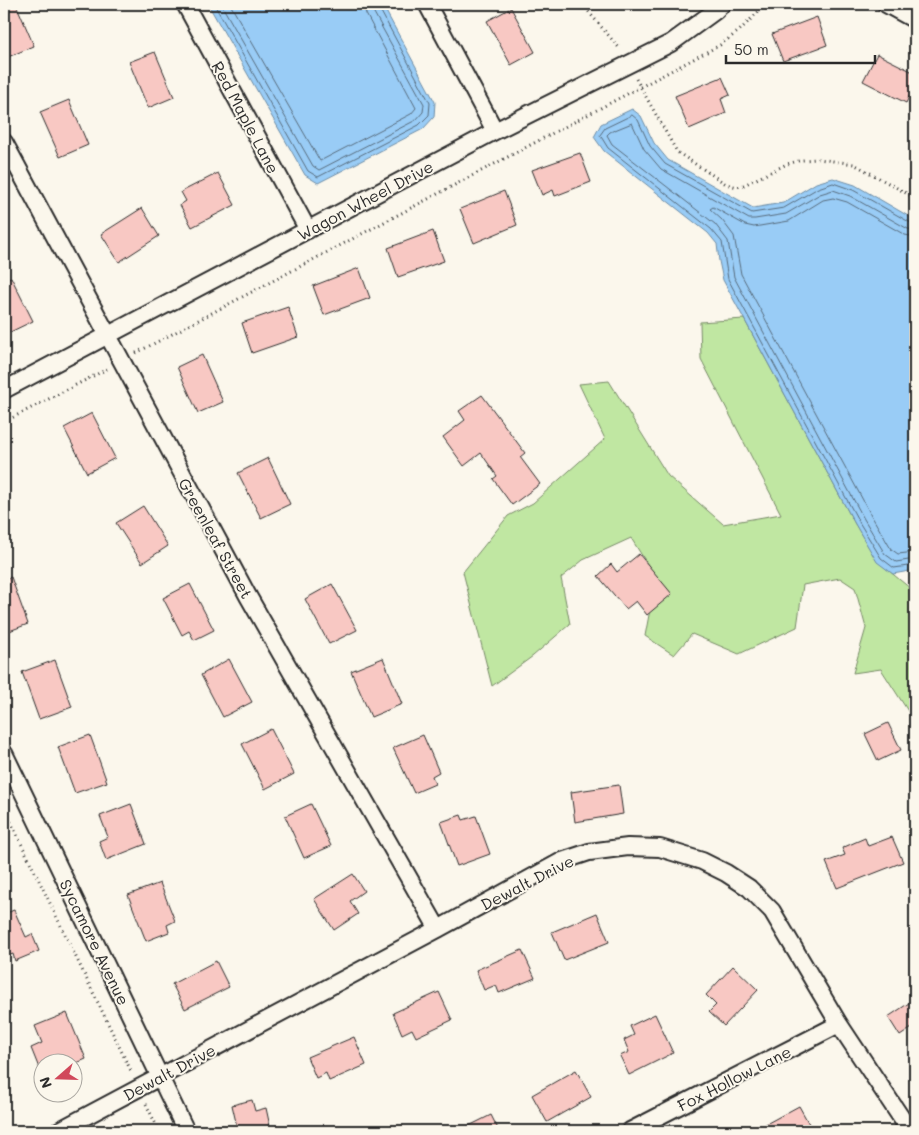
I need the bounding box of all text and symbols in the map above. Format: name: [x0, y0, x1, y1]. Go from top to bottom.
scale bar: [726, 32, 875, 64]
text: 50 m: [734, 39, 769, 59]
street label: Red Maple Lane: [208, 57, 284, 177]
street label: Wagon Wheel Drive: [293, 155, 437, 245]
street label: Greenleaf Street: [174, 474, 258, 602]
street label: Dewalt Drive: [477, 850, 577, 914]
street label: Sycamore Avenue: [55, 876, 135, 1008]
street label: Dewalt Drive: [119, 1039, 219, 1105]
street label: Fox Hollow Lane: [674, 1040, 794, 1116]
north arrow: [32, 1052, 82, 1102]
text: N: [35, 1074, 56, 1091]

